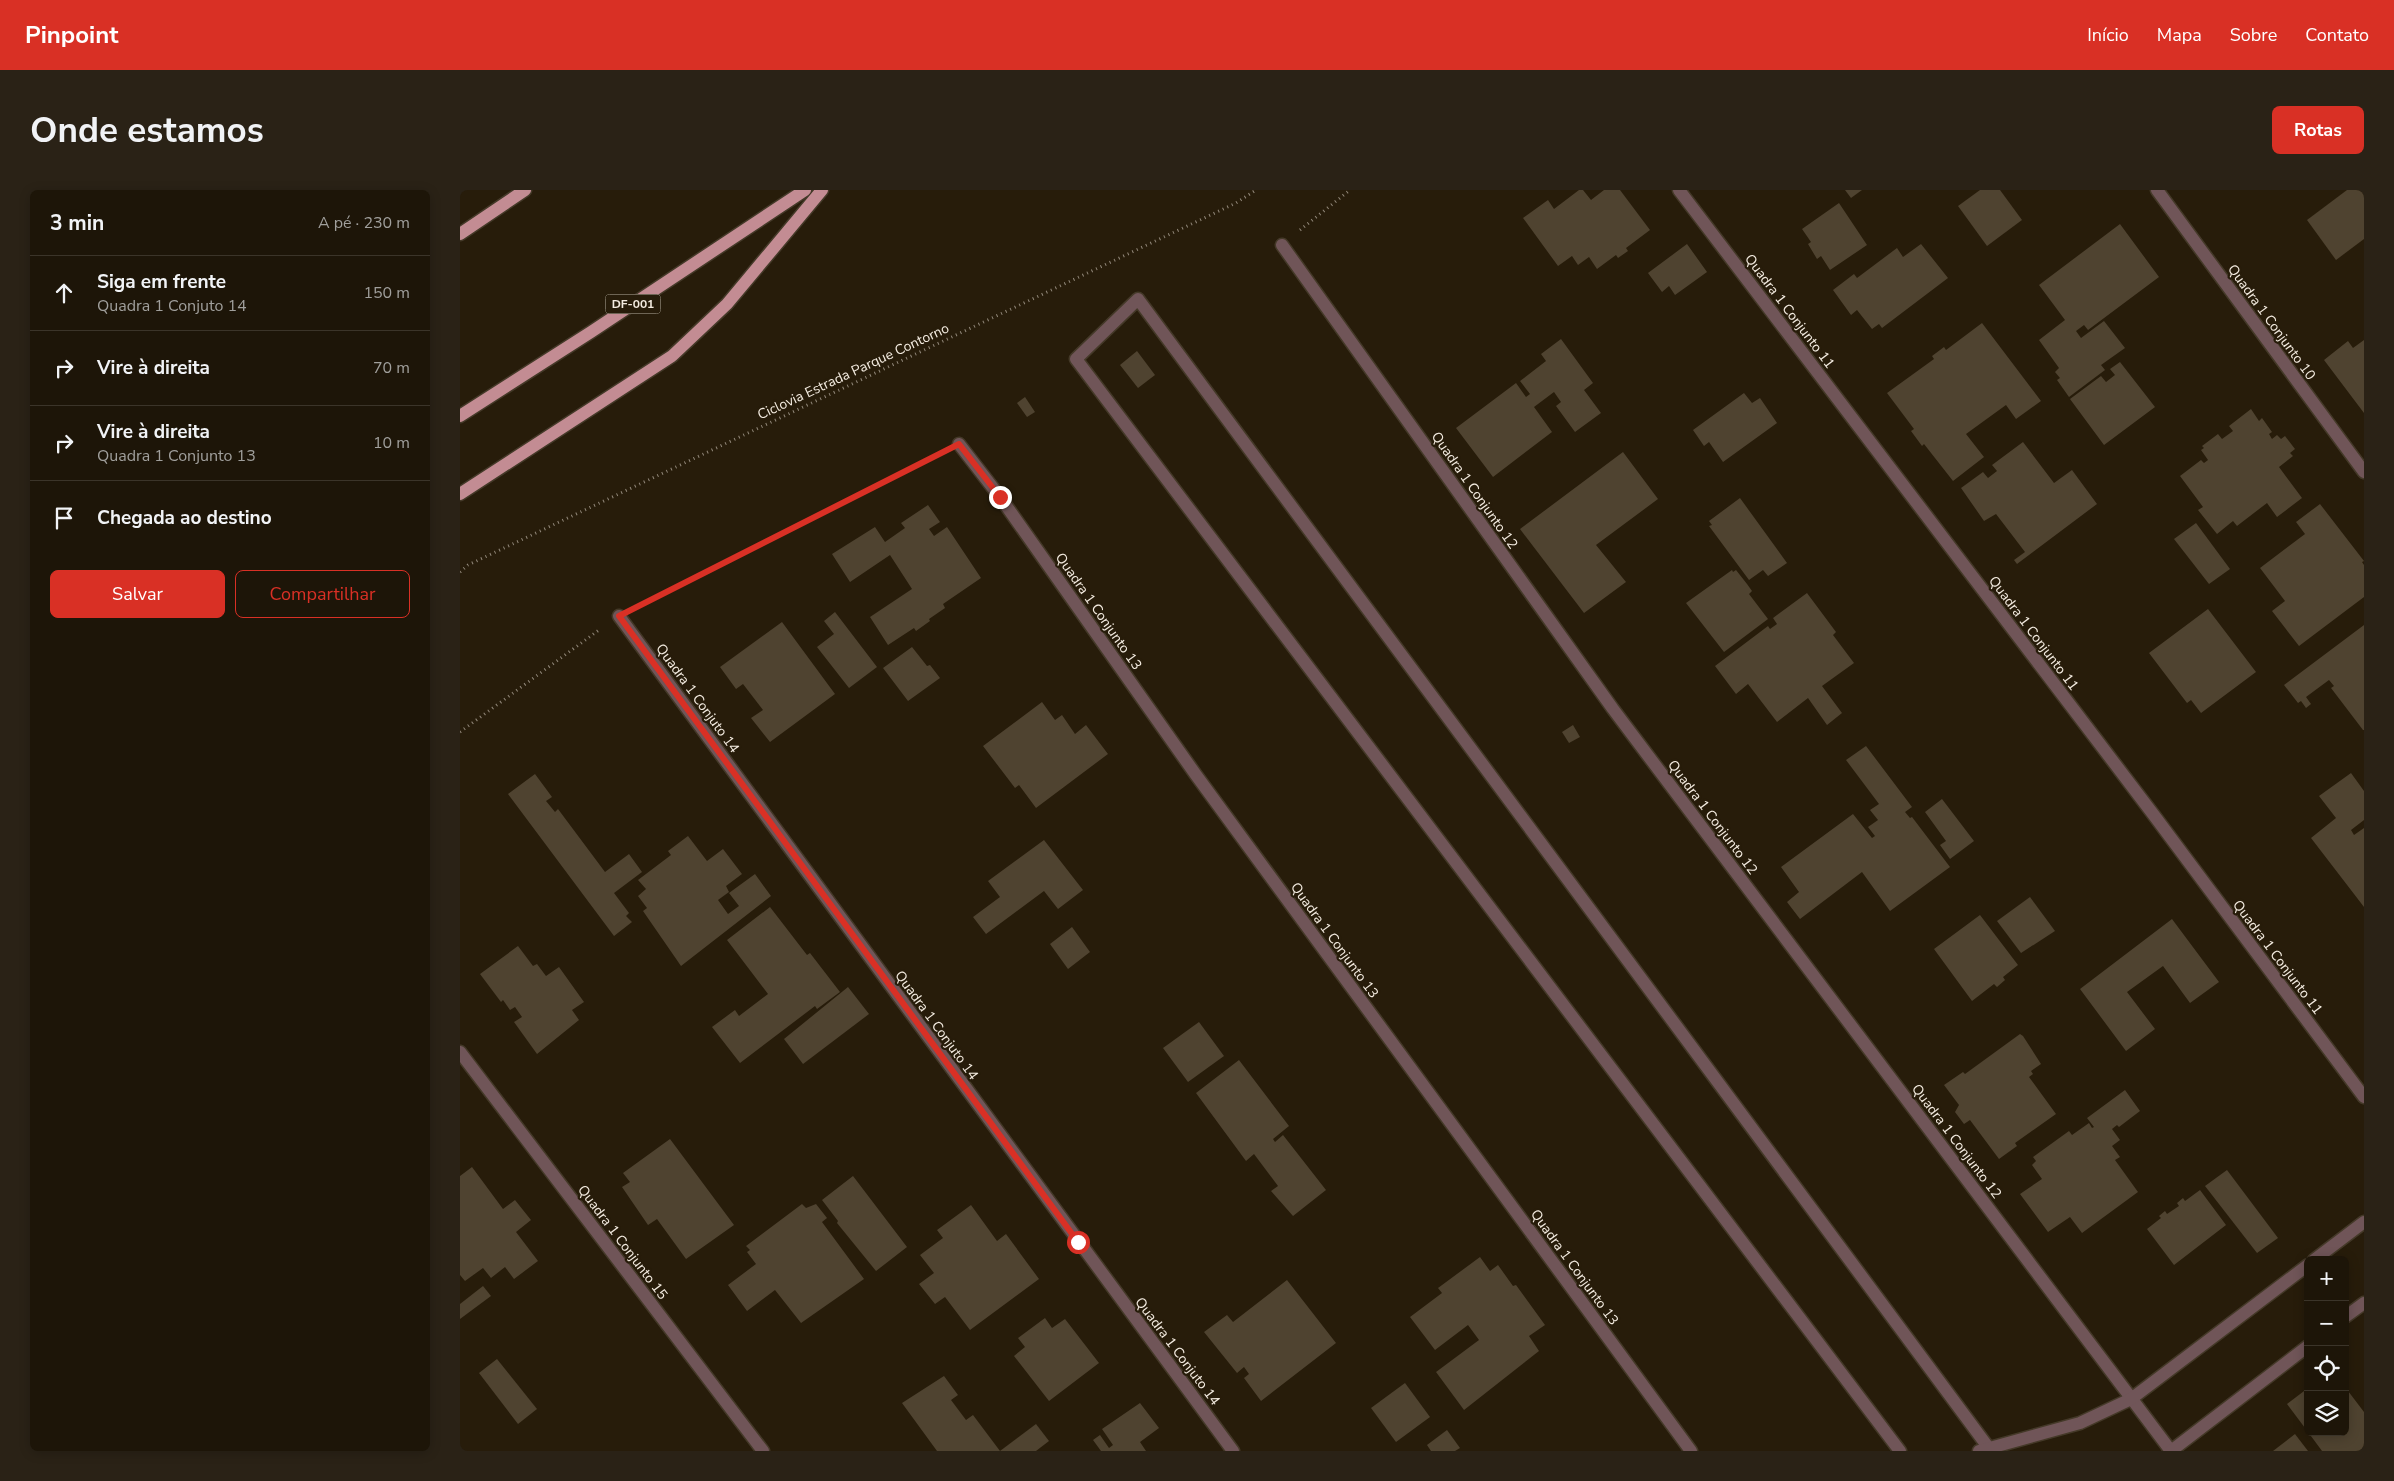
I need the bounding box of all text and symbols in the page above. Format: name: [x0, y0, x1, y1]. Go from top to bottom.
text: Pinpoint: [25, 19, 118, 51]
text: Início: [2087, 23, 2129, 47]
text: Mapa: [2157, 23, 2202, 47]
text: Sobre: [2230, 23, 2277, 47]
text: Contato: [2305, 23, 2369, 47]
button: Rotas: [2272, 106, 2364, 154]
text: Onde estamos: [30, 107, 264, 154]
text: 3 min: [50, 209, 104, 237]
text: A pé · 230 m: [318, 212, 410, 234]
street label: Quadra 1 Conjunto 11: [1740, 250, 1839, 372]
street label: Quadra 1 Conjunto 10: [2223, 261, 2320, 384]
text: Siga em frente: [97, 269, 226, 295]
icon: ahead: [50, 279, 78, 307]
text: 150 m: [363, 282, 410, 304]
text: Quadra 1 Conjuto 14: [97, 295, 247, 317]
road number: DF-001: [606, 295, 660, 314]
street label: Ciclovia Estrada Parque Contorno: [754, 318, 952, 424]
icon: right: [50, 354, 78, 382]
text: Vire à direita: [97, 355, 210, 381]
text: 70 m: [373, 357, 410, 379]
text: Vire à direita: [97, 419, 210, 445]
street label: Quadra 1 Conjunto 12: [1427, 428, 1522, 553]
icon: right: [50, 429, 78, 457]
text: 10 m: [373, 432, 410, 454]
text: Quadra 1 Conjunto 13: [97, 445, 256, 467]
route end: [989, 486, 1012, 509]
icon: arrive: [50, 504, 78, 532]
text: Chegada ao destino: [97, 505, 272, 531]
street label: Quadra 1 Conjunto 13: [1051, 549, 1146, 674]
button: Salvar: [50, 570, 225, 618]
button: Compartilhar: [235, 570, 410, 618]
street label: Quadra 1 Conjunto 11: [1984, 572, 2083, 694]
street label: Quadra 1 Conjuto 14: [651, 640, 744, 757]
street label: Quadra 1 Conjunto 12: [1663, 756, 1762, 878]
street label: Quadra 1 Conjunto 13: [1286, 879, 1383, 1002]
street label: Quadra 1 Conjunto 11: [2228, 896, 2327, 1018]
street label: Quadra 1 Conjuto 14: [890, 967, 983, 1084]
street label: Quadra 1 Conjunto 12: [1907, 1080, 2006, 1202]
street label: Quadra 1 Conjunto 15: [573, 1181, 672, 1303]
street label: Quadra 1 Conjunto 13: [1526, 1206, 1623, 1329]
route start: [1067, 1231, 1090, 1254]
map controls: [2304, 1256, 2349, 1436]
button: +: [2304, 1256, 2349, 1301]
street label: Quadra 1 Conjuto 14: [1131, 1293, 1225, 1409]
button: −: [2304, 1301, 2349, 1346]
button: locate: [2304, 1346, 2349, 1391]
button: layers: [2304, 1391, 2349, 1436]

